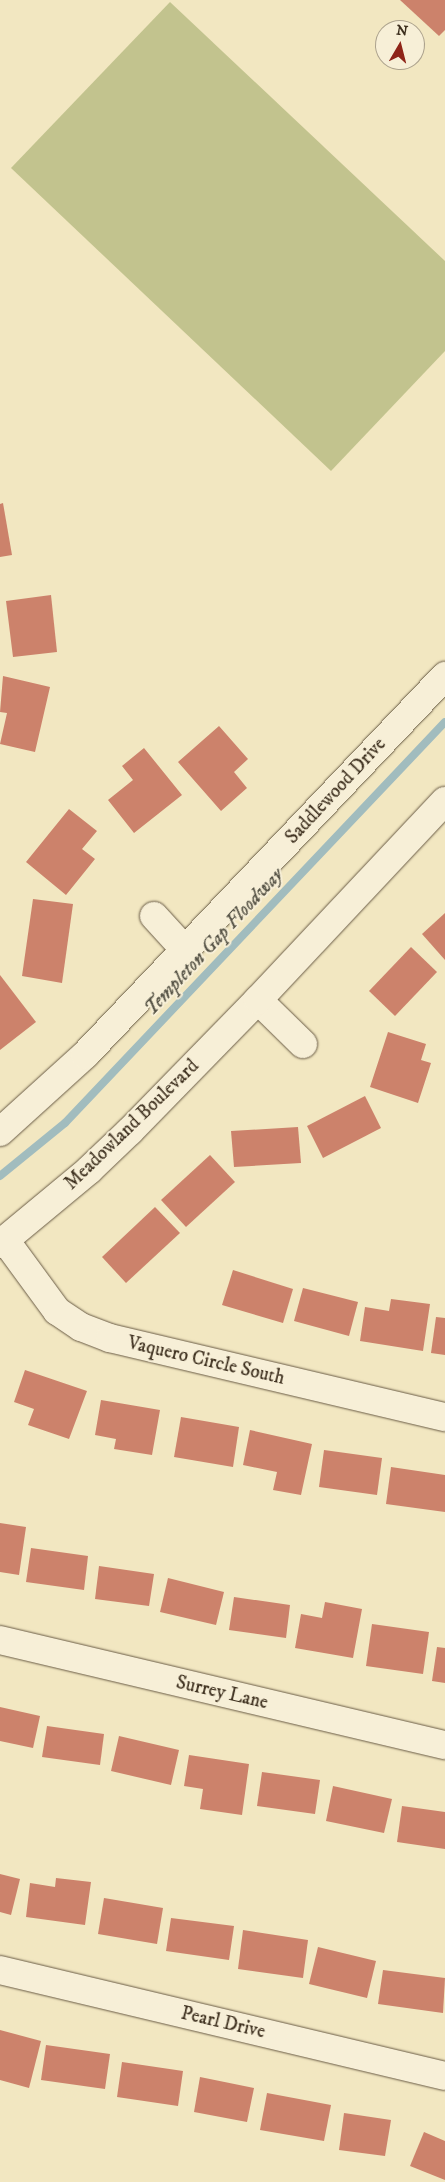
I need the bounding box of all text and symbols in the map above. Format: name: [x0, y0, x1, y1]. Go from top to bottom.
north arrow: [375, 20, 425, 70]
text: N: [395, 21, 409, 41]
street label: Saddlewood Drive: [281, 733, 391, 849]
water label: Templeton Gap Floodway: [139, 863, 289, 1021]
street label: Meadowland Boulevard: [60, 1055, 204, 1195]
street label: Vaquero Circle South: [125, 1332, 287, 1390]
street label: Surrey Lane: [174, 1671, 270, 1715]
street label: Pearl Drive: [179, 2002, 267, 2044]

